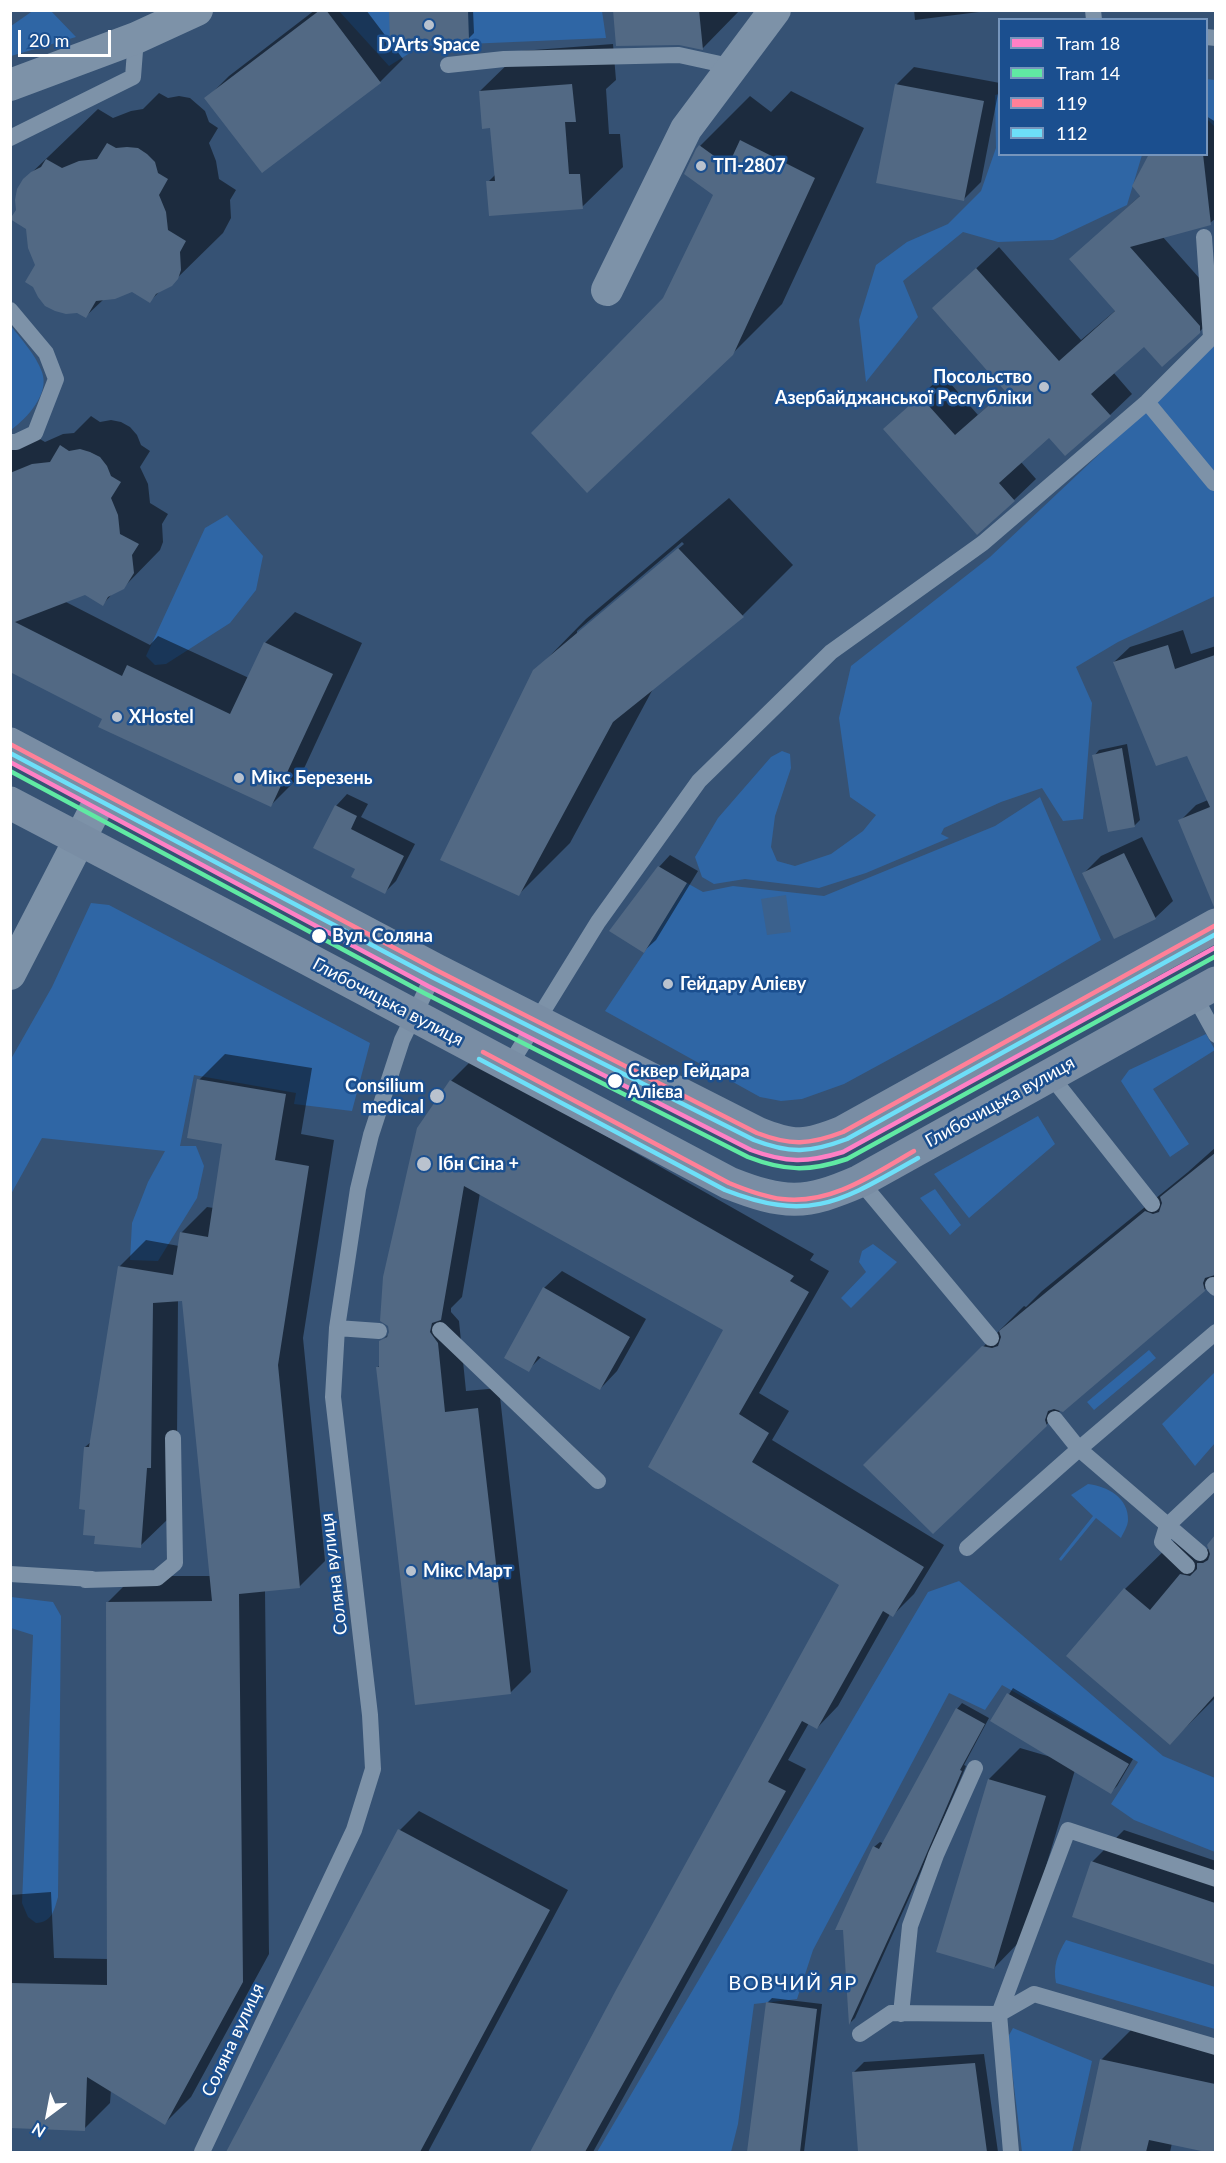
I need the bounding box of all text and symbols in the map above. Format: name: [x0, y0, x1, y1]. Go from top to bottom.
scale bar: [21, 18, 114, 56]
marker: D'Arts Space: [422, 18, 436, 32]
legend: [998, 18, 1208, 156]
text: 20 m: [29, 29, 69, 51]
text: Tram 18: [1056, 32, 1120, 54]
place label: D'Arts Space: [378, 34, 480, 56]
text: Tram 14: [1056, 62, 1120, 84]
text: 119: [1056, 92, 1087, 114]
text: 112: [1056, 122, 1087, 144]
place label: ТП-2807: [713, 155, 786, 177]
marker: ТП-2807: [694, 159, 708, 173]
place label: Посольство Азербайджанської Республіки: [775, 366, 1032, 409]
marker: Посольство Азербайджанської Республіки: [1037, 380, 1051, 394]
place label: XHostel: [129, 706, 194, 728]
marker: XHostel: [110, 710, 124, 724]
place label: Мікс Березень: [251, 767, 372, 789]
marker: Мікс Березень: [232, 771, 246, 785]
place label: Вул. Соляна: [332, 925, 433, 947]
marker: Вул. Соляна: [310, 927, 328, 945]
street label: Глибочицька вулиця: [309, 953, 467, 1051]
place label: Гейдару Алієву: [680, 973, 806, 995]
marker: Гейдару Алієву: [661, 977, 675, 991]
street label: Глибочицька вулиця: [921, 1052, 1079, 1152]
place label: Сквер Гейдара Алієва: [628, 1060, 750, 1102]
marker: Сквер Гейдара Алієва: [606, 1072, 624, 1090]
place label: Consilium medical: [345, 1075, 424, 1118]
marker: Consilium medical: [428, 1087, 446, 1105]
place label: Ібн Сіна +: [438, 1153, 519, 1175]
marker: Ібн Сіна +: [415, 1155, 433, 1173]
street label: Соляна вулиця: [316, 1512, 352, 1636]
place label: Мікс Март: [423, 1560, 512, 1582]
marker: Мікс Март: [404, 1564, 418, 1578]
district label: ВОВЧИЙ ЯР: [728, 1972, 858, 1996]
street label: Соляна вулиця: [197, 1980, 269, 2100]
north arrow: [18, 2085, 78, 2145]
text: N: [28, 2119, 48, 2142]

